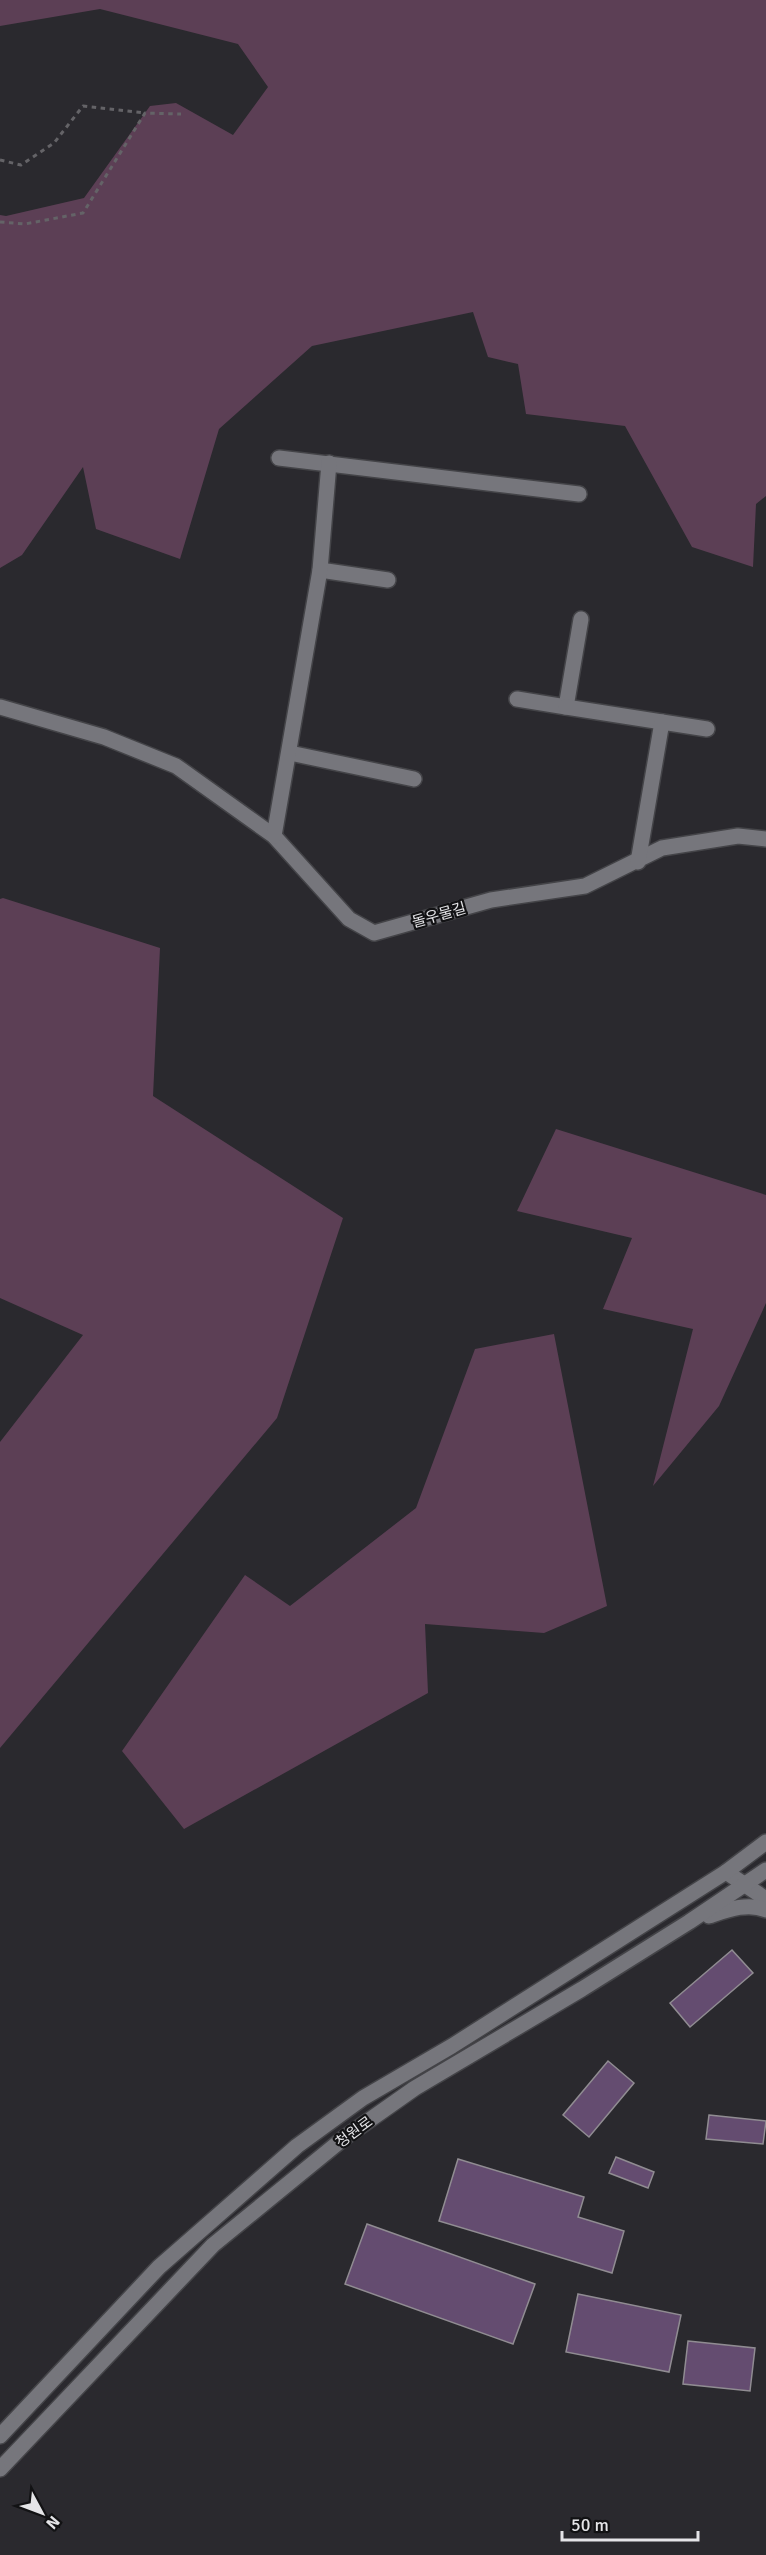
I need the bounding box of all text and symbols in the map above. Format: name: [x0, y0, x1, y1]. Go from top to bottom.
street label: 돌우물길: [410, 899, 468, 931]
street label: 청원로: [332, 2113, 376, 2151]
north arrow: [12, 2483, 72, 2543]
scale bar: [562, 2504, 698, 2542]
text: N: [41, 2511, 64, 2533]
text: 50 m: [571, 2514, 609, 2536]

